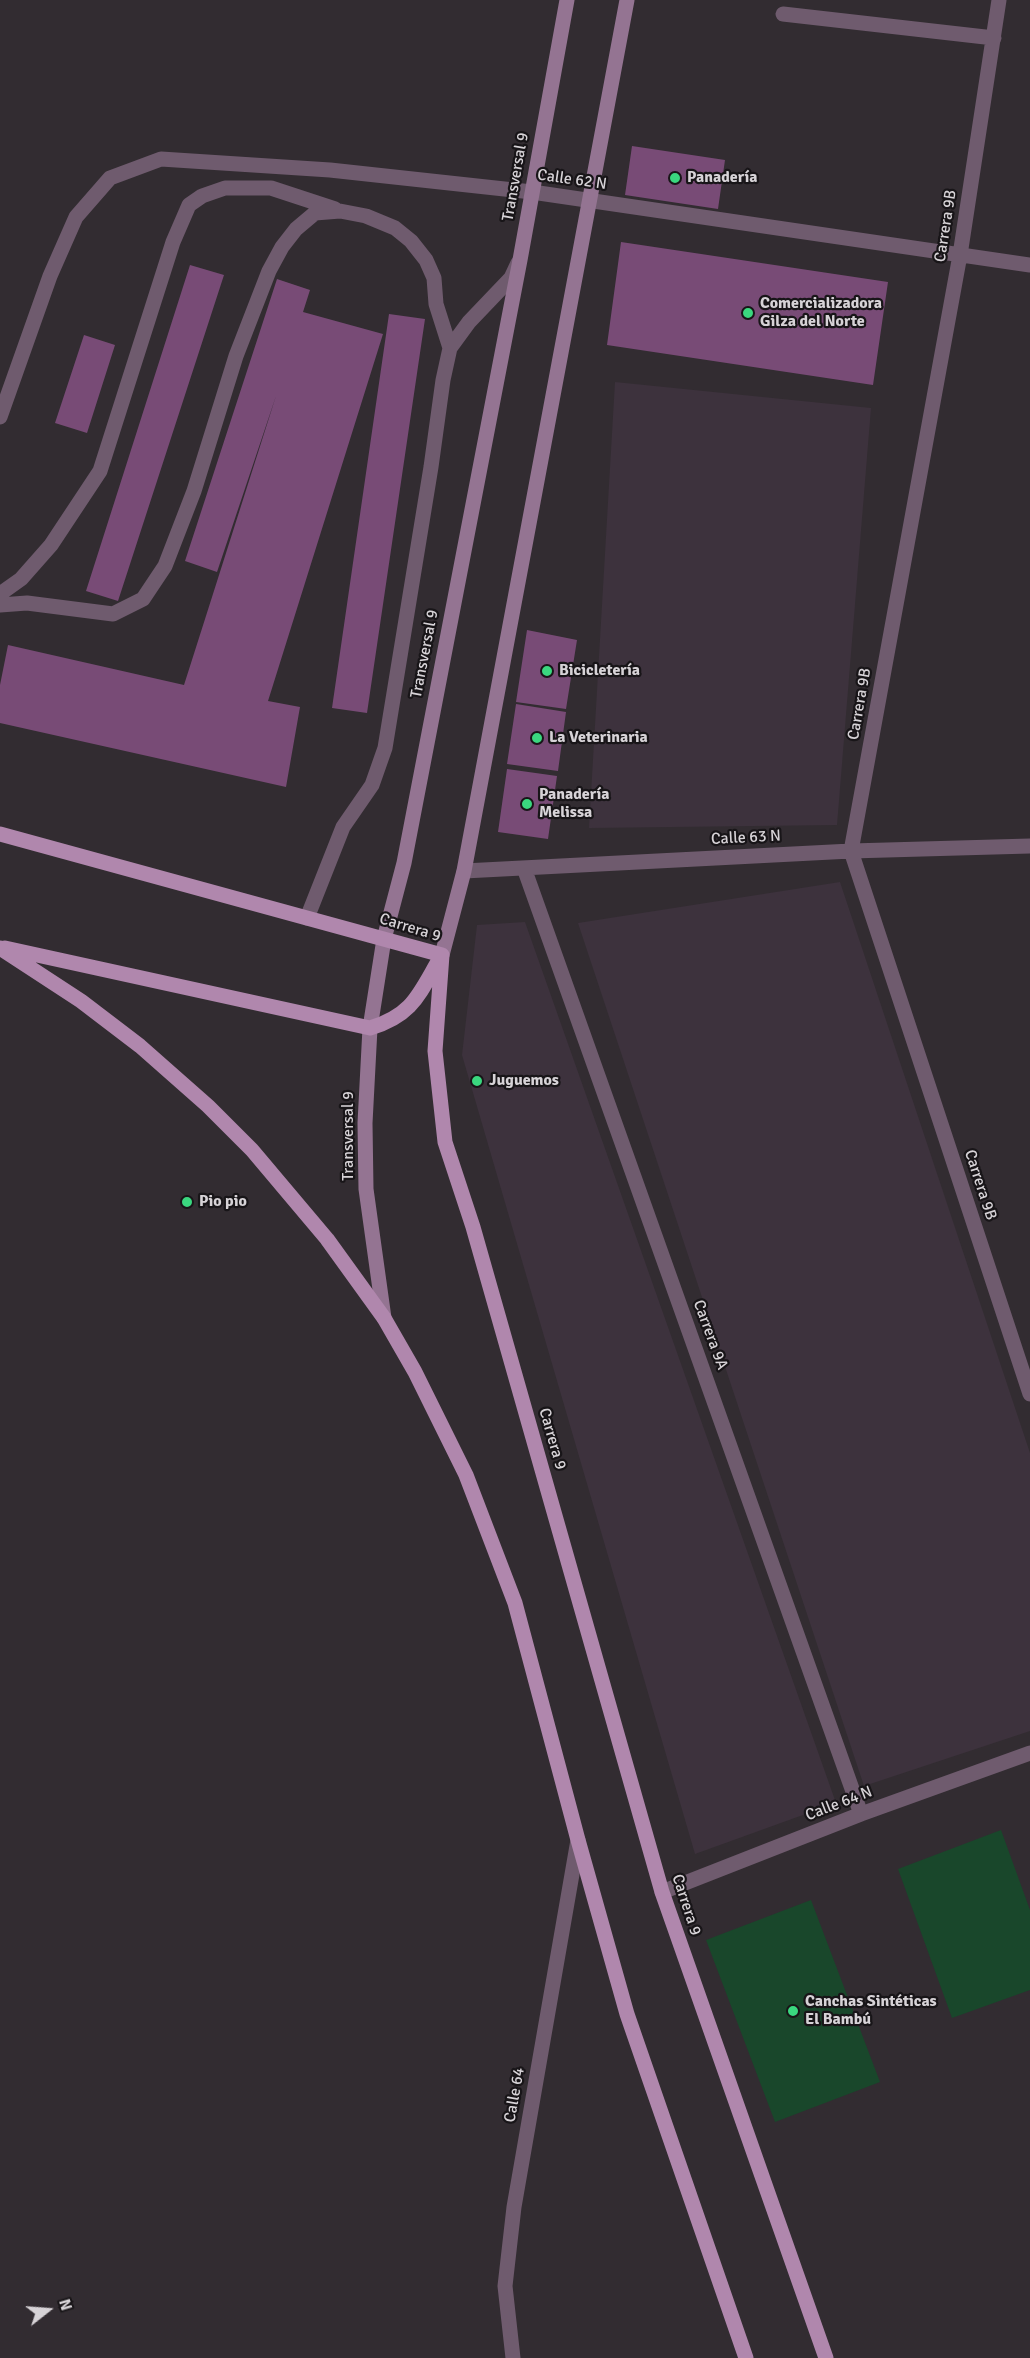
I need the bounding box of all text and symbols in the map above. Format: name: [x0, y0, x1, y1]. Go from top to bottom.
street label: Transversal 9: [499, 131, 533, 223]
street label: Calle 62 N: [536, 166, 608, 194]
place label: Panadería: [687, 168, 757, 188]
marker: Panadería: [668, 171, 682, 185]
street label: Carrera 9B: [931, 189, 961, 263]
place label: Comercializadora Gilza del Norte: [760, 294, 882, 332]
marker: Comercializadora Gilza del Norte: [741, 306, 755, 320]
street label: Transversal 9: [407, 608, 443, 700]
place label: Bicicletería: [559, 661, 640, 681]
marker: Bicicletería: [540, 664, 554, 678]
street label: Carrera 9B: [844, 666, 876, 742]
place label: La Veterinaria: [549, 728, 648, 748]
marker: La Veterinaria: [530, 731, 544, 745]
place label: Panadería Melissa: [539, 785, 609, 823]
marker: Panadería Melissa: [520, 797, 534, 811]
street label: Calle 63 N: [711, 827, 781, 849]
street label: Carrera 9: [377, 910, 443, 946]
place label: Juguemos: [489, 1071, 559, 1091]
marker: Juguemos: [470, 1074, 484, 1088]
street label: Transversal 9: [339, 1091, 359, 1181]
street label: Carrera 9B: [960, 1147, 1000, 1223]
place label: Pio pio: [199, 1192, 247, 1212]
marker: Pio pio: [180, 1195, 194, 1209]
street label: Carrera 9A: [689, 1297, 731, 1373]
street label: Carrera 9: [534, 1406, 570, 1472]
street label: Calle 64 N: [803, 1783, 875, 1825]
street label: Carrera 9: [667, 1872, 705, 1938]
place label: Canchas Sintéticas El Bambú: [805, 1992, 937, 2030]
marker: Canchas Sintéticas El Bambú: [786, 2004, 800, 2018]
street label: Calle 64: [501, 2066, 529, 2124]
north arrow: [18, 2280, 78, 2340]
text: N: [54, 2296, 76, 2313]

